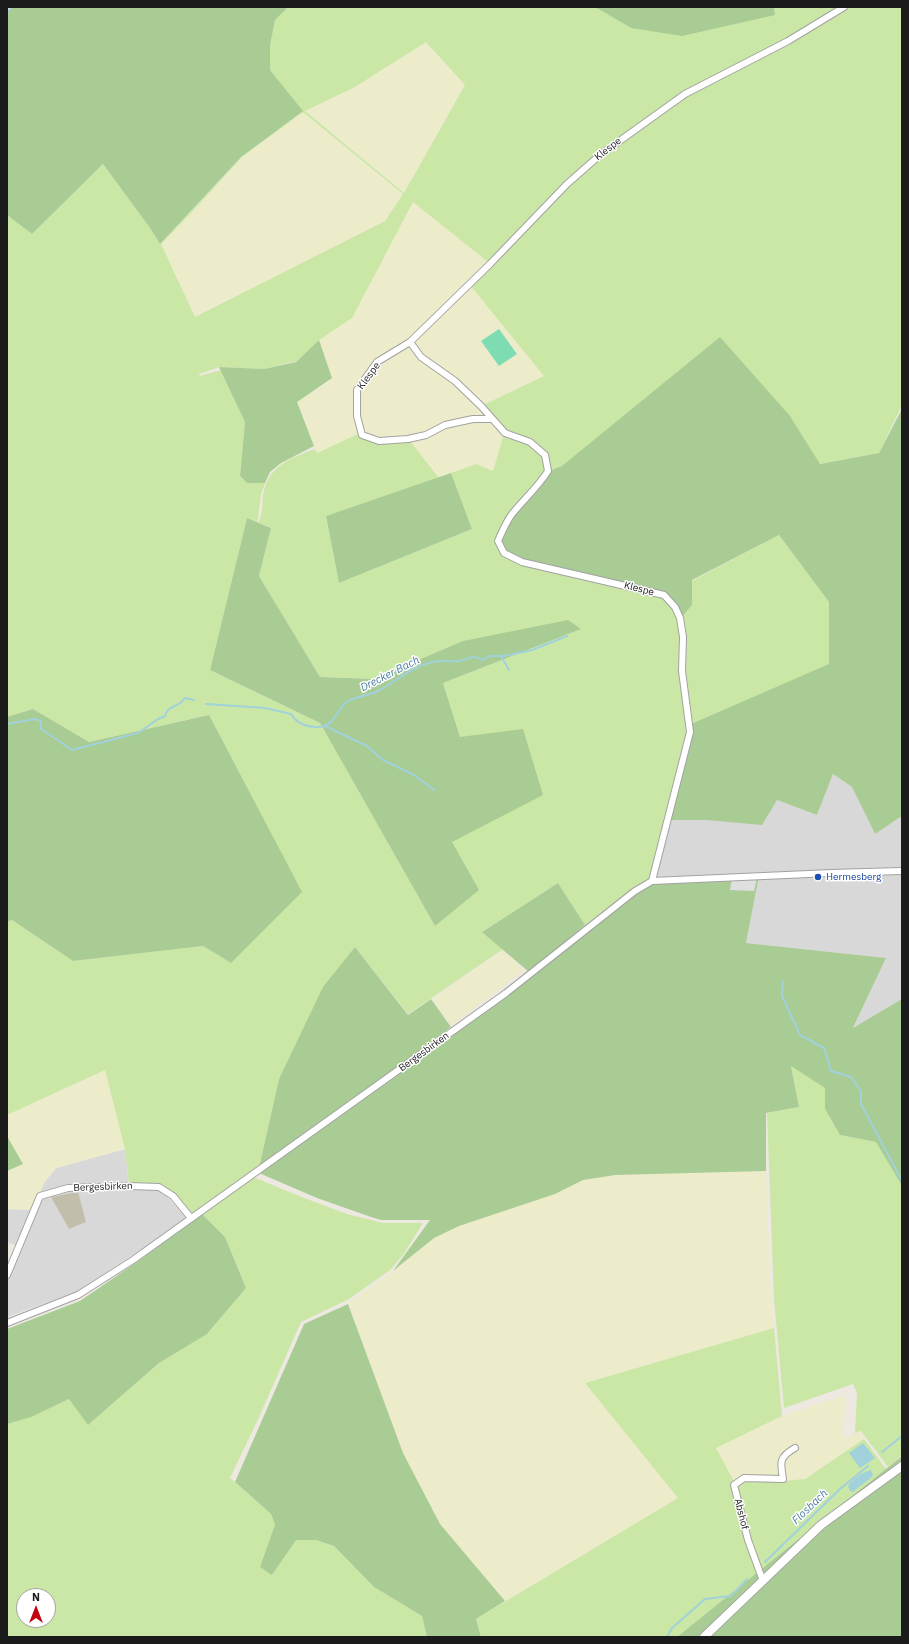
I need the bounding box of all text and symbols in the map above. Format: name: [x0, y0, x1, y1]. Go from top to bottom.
street label: Klespe: [592, 135, 624, 163]
street label: Klespe: [355, 360, 383, 392]
street label: Klespe: [623, 579, 655, 599]
water label: Drecker Bach: [358, 653, 422, 695]
place label: Hermesberg: [826, 871, 881, 883]
marker: Hermesberg: [813, 872, 823, 882]
street label: Bergesbirken: [396, 1030, 452, 1074]
street label: Bergesbirken: [73, 1180, 133, 1194]
water label: Flosbach: [789, 1487, 831, 1527]
street label: Abshof: [731, 1497, 751, 1531]
north arrow: [16, 1588, 56, 1628]
text: N: [32, 1590, 40, 1604]

